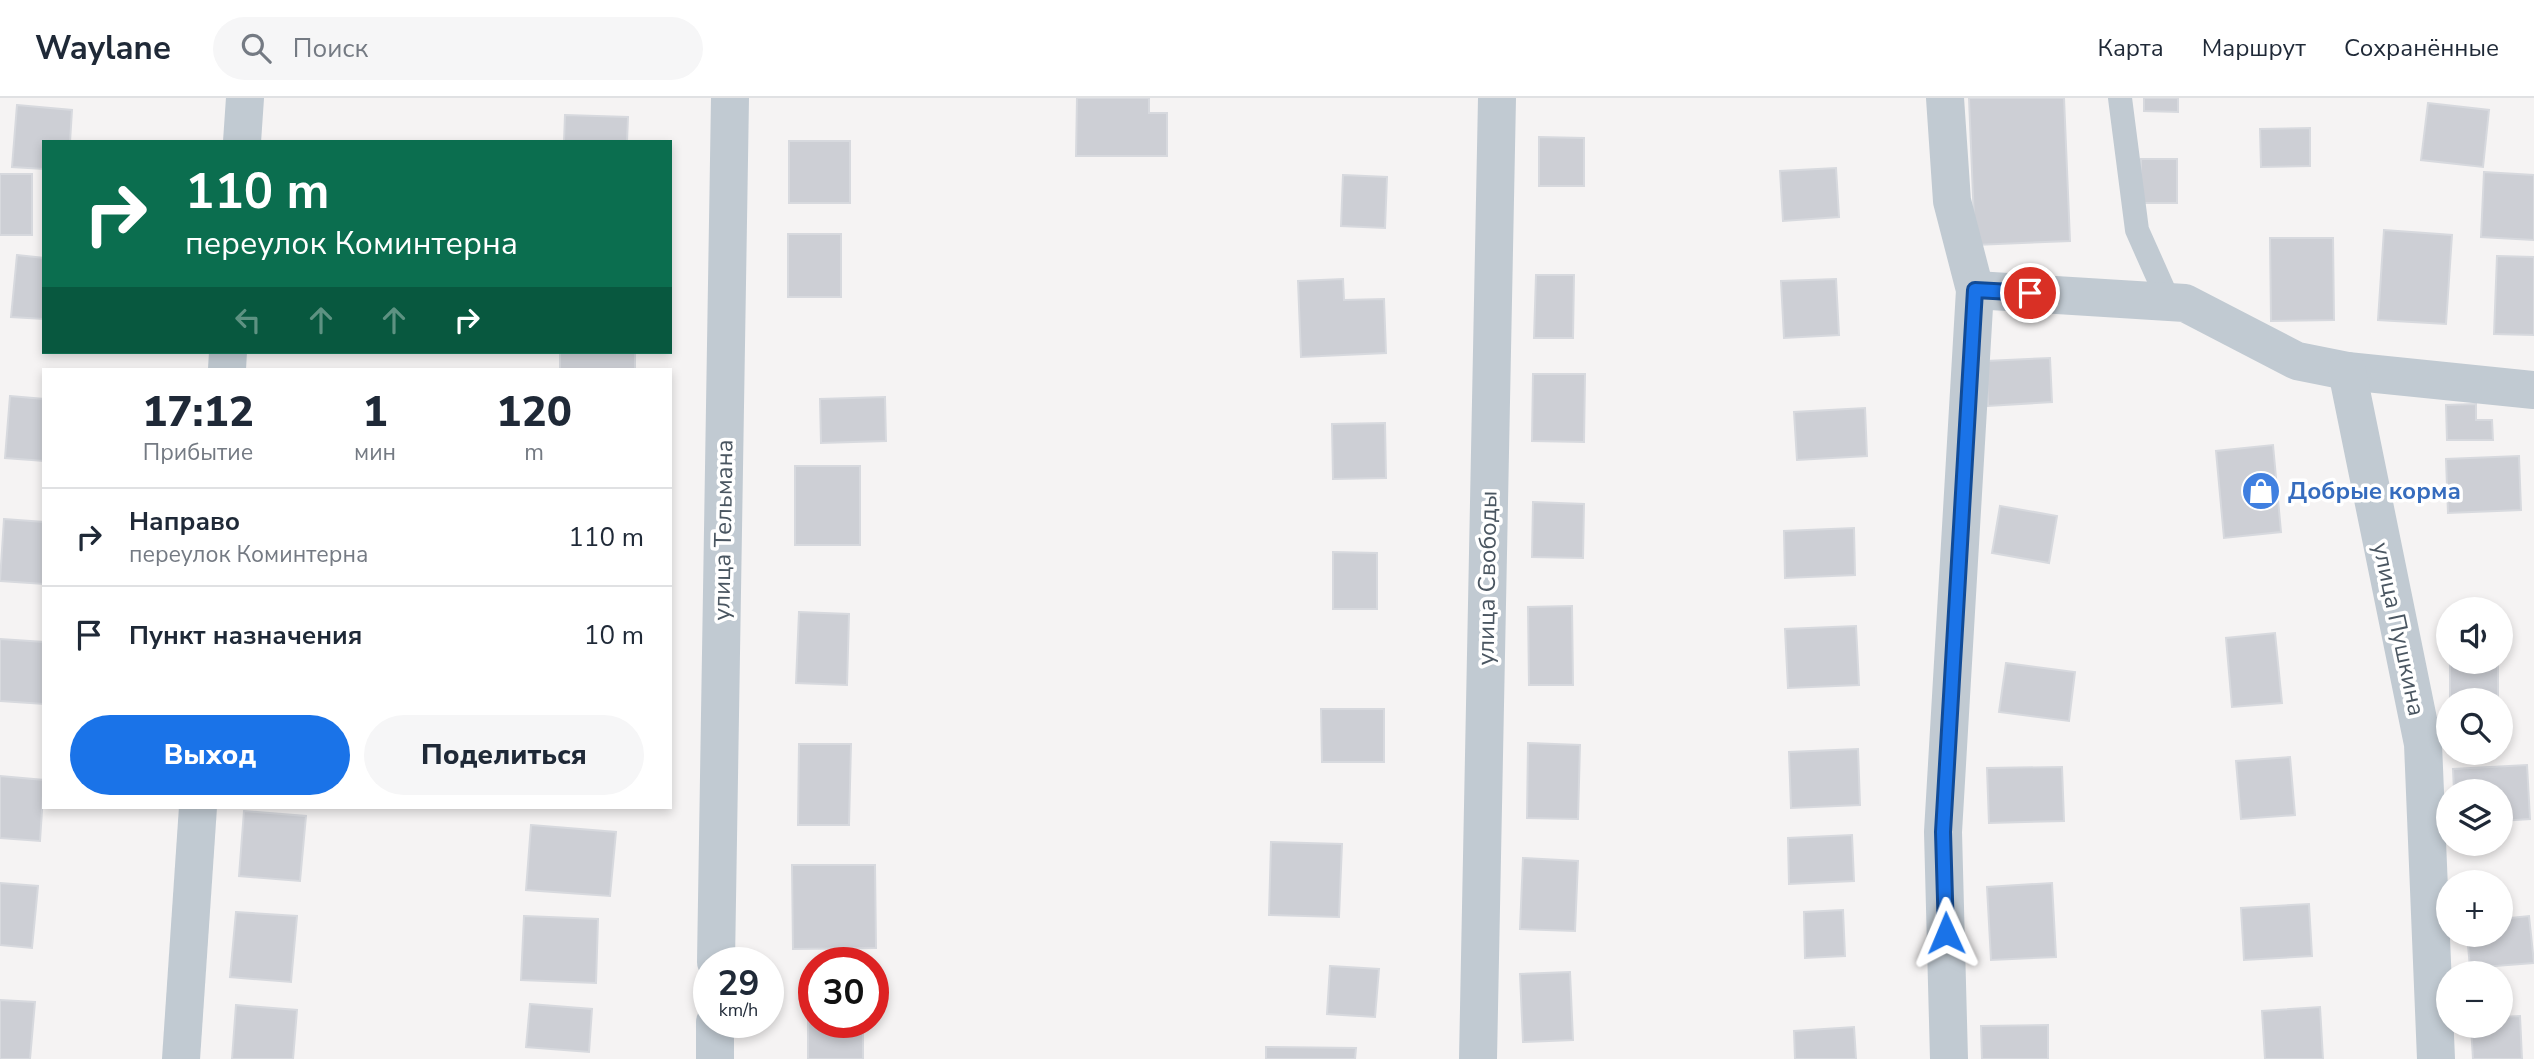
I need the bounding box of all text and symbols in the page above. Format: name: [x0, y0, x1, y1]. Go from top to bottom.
search box: [213, 17, 703, 80]
text: Waylane: [35, 26, 171, 71]
icon: search: [237, 29, 275, 67]
text: Поиск: [293, 31, 368, 66]
text: Карта: [2098, 32, 2164, 64]
text: Маршрут: [2202, 32, 2306, 64]
text: Сохранённые: [2344, 32, 2499, 64]
text: 110 m: [185, 158, 329, 225]
icon: right: [70, 168, 161, 259]
text: переулок Коминтерна: [185, 222, 518, 265]
pin: [2000, 263, 2060, 323]
icon: arrive: [2011, 274, 2049, 312]
icon: left: [229, 301, 267, 339]
icon: ahead: [302, 301, 340, 339]
icon: ahead: [375, 301, 413, 339]
icon: right: [448, 301, 486, 339]
text: 17:12: [142, 384, 254, 441]
text: 1: [362, 384, 388, 441]
text: 120: [496, 384, 572, 441]
text: Прибытие: [143, 437, 253, 468]
text: мин: [354, 437, 396, 468]
text: m: [524, 437, 544, 468]
street label: улица Тельмана: [705, 439, 741, 621]
shop icon: Добрые корма: [2240, 470, 2282, 512]
place label: Добрые корма: [2288, 475, 2461, 507]
street label: улица Свободы: [1469, 490, 1505, 666]
text: Направо: [129, 504, 240, 539]
icon: right: [70, 518, 108, 556]
text: 110 m: [568, 520, 644, 555]
text: переулок Коминтерна: [129, 539, 368, 570]
street label: улица Пушкина: [2365, 539, 2433, 719]
map controls: [2436, 597, 2513, 1038]
button: sound: [2436, 597, 2513, 674]
icon: arrive: [70, 616, 108, 654]
text: Пункт назначения: [129, 618, 362, 653]
text: 10 m: [584, 618, 644, 653]
button: search: [2436, 688, 2513, 765]
button: Выход: [70, 715, 350, 795]
button: Поделиться: [364, 715, 644, 795]
button: layers: [2436, 779, 2513, 856]
button: +: [2436, 870, 2513, 947]
position arrow: [1909, 896, 1983, 970]
speed limit sign: 30: [798, 947, 889, 1038]
text: 29: [717, 960, 760, 1007]
button: −: [2436, 961, 2513, 1038]
text: km/h: [719, 998, 758, 1022]

